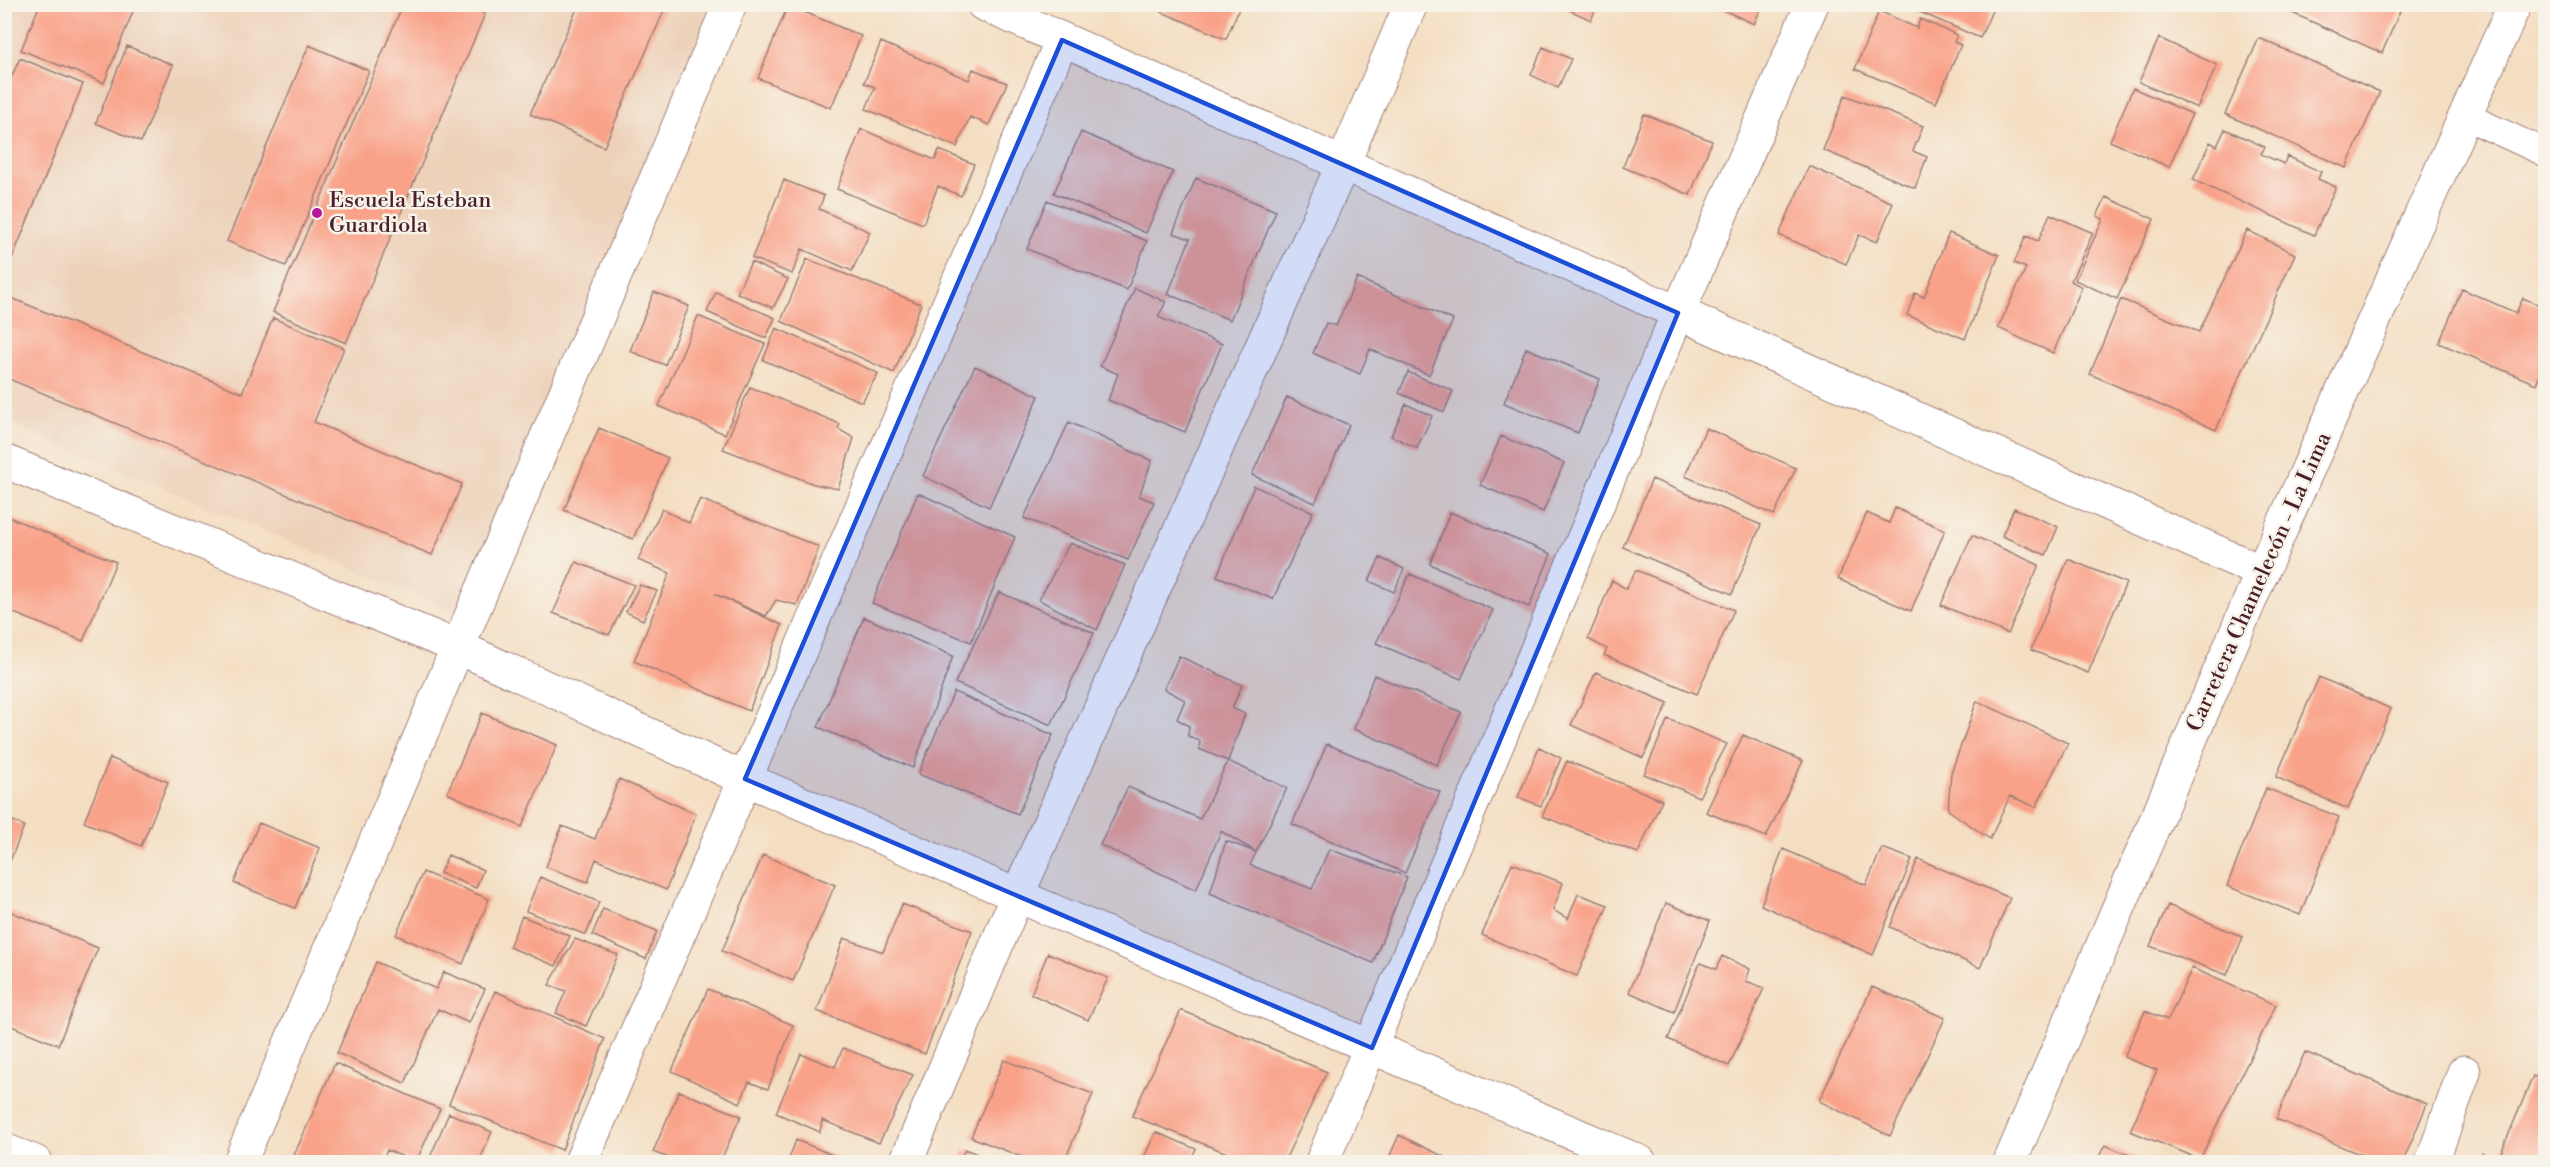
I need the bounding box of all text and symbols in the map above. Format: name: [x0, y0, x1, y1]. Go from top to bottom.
place label: Escuela Esteban Guardiola: [329, 187, 491, 239]
marker: Escuela Esteban Guardiola: [310, 206, 324, 220]
street label: Carretera Chamelecón - La Lima: [2181, 427, 2338, 736]

